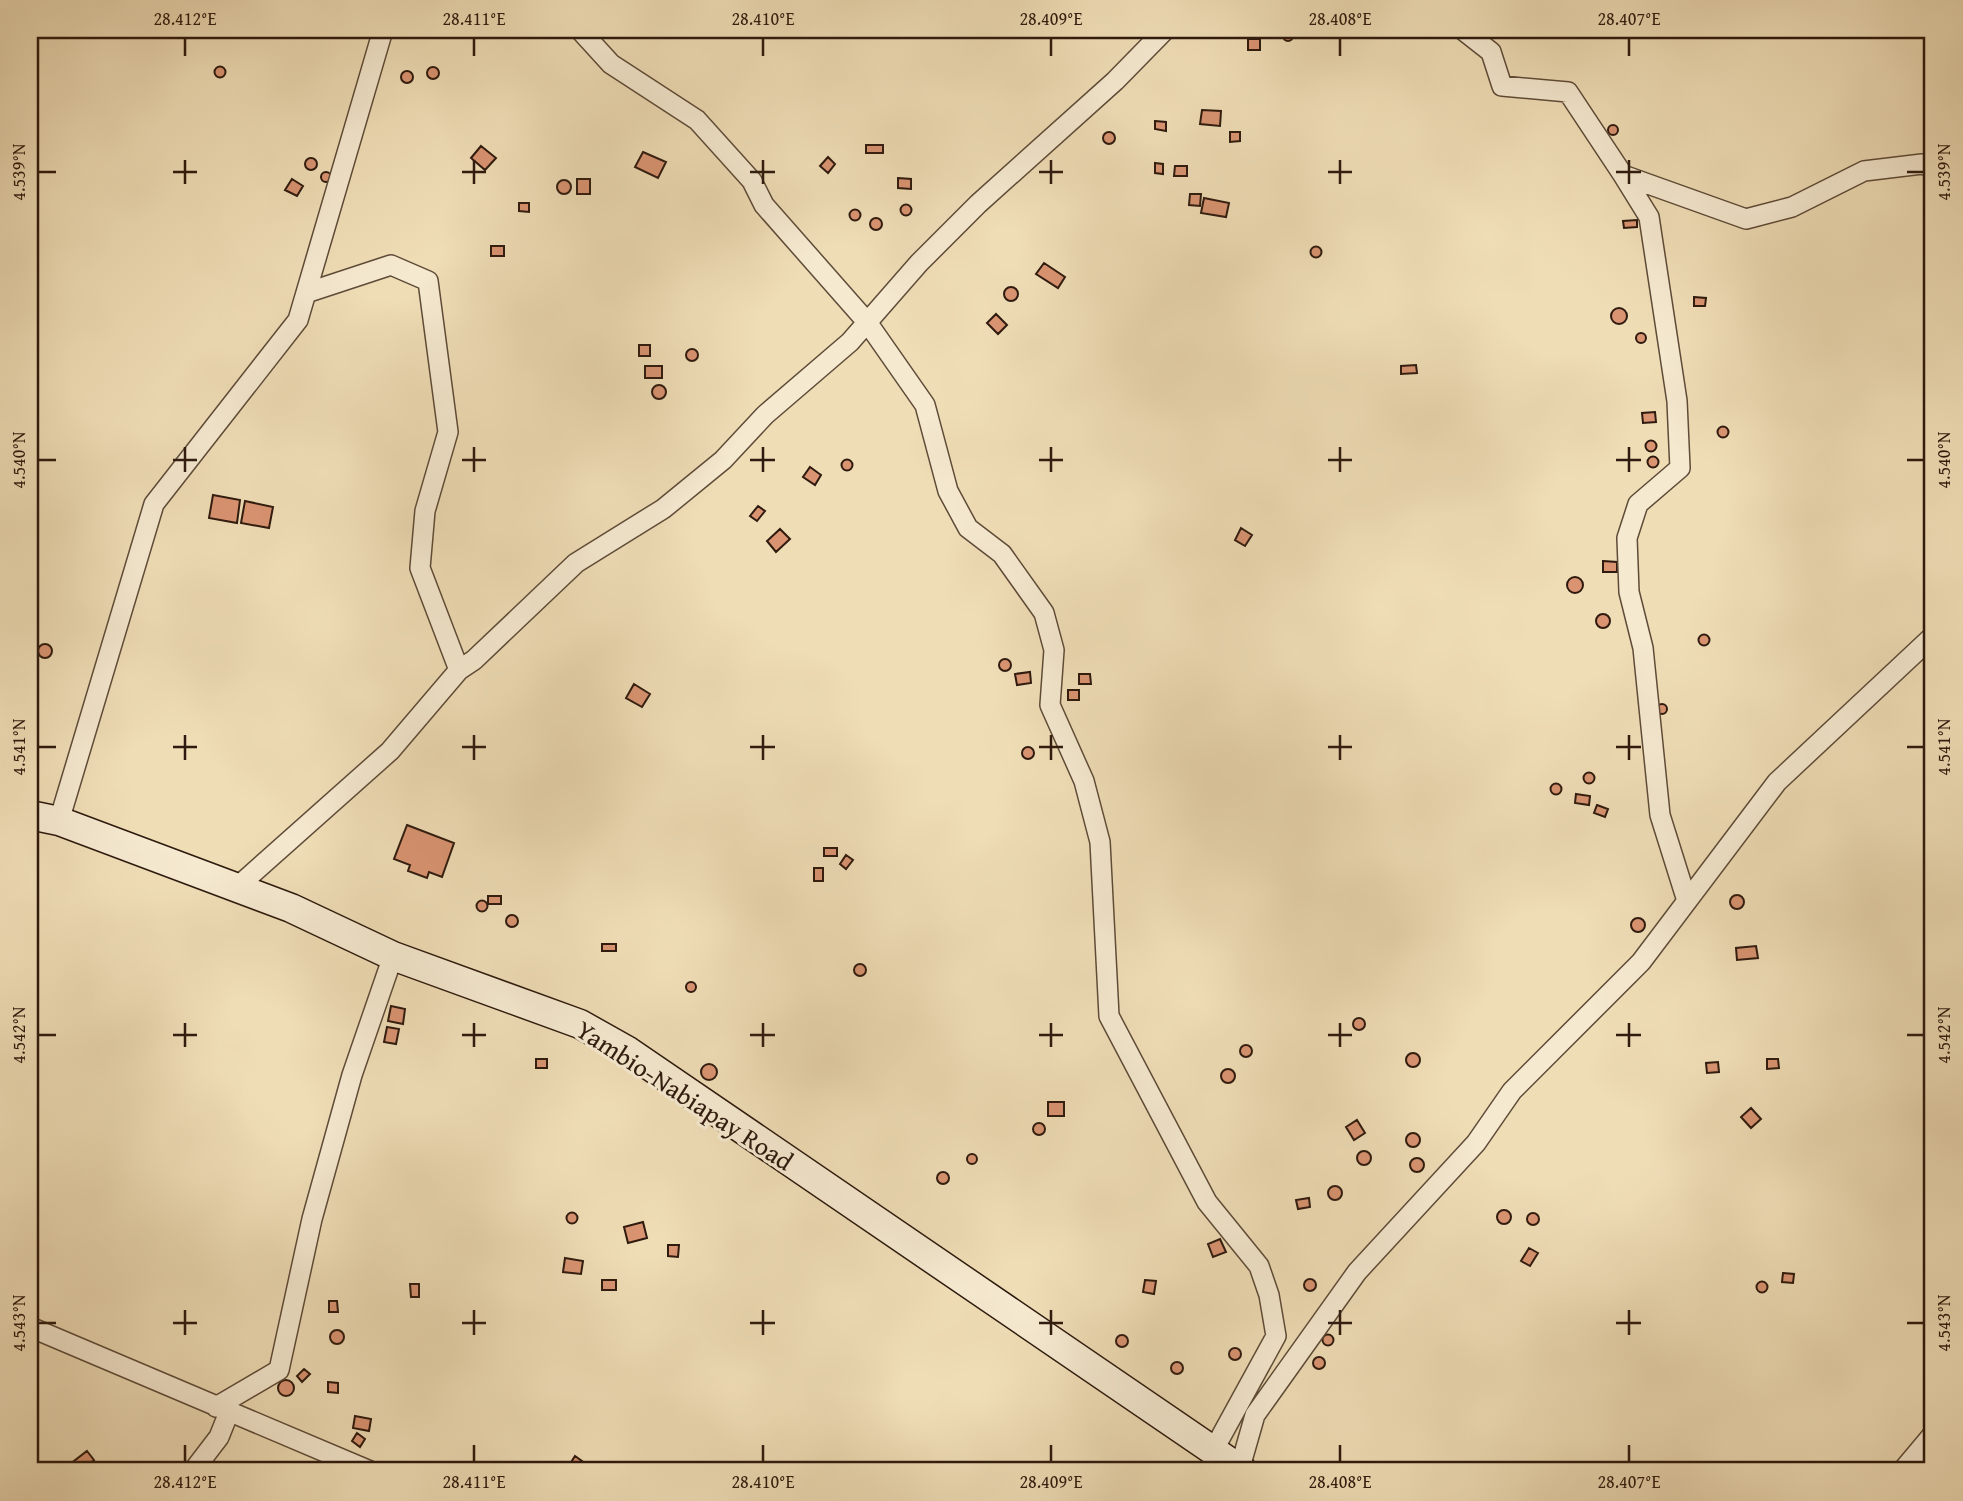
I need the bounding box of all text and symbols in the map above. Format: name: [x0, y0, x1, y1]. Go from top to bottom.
text: 28.412°E: [153, 5, 217, 32]
text: 28.411°E: [442, 5, 506, 32]
text: 28.410°E: [731, 5, 795, 32]
text: 28.409°E: [1019, 5, 1083, 32]
text: 28.408°E: [1308, 5, 1372, 32]
text: 28.407°E: [1597, 5, 1661, 32]
text: 4.539°N: [5, 143, 32, 201]
text: 4.539°N: [1930, 143, 1957, 201]
text: 4.540°N: [5, 431, 32, 489]
text: 4.540°N: [1930, 431, 1957, 489]
text: 4.541°N: [5, 718, 32, 776]
text: 4.541°N: [1930, 718, 1957, 776]
text: 4.542°N: [5, 1006, 32, 1064]
text: 4.542°N: [1930, 1006, 1957, 1064]
street label: Yambio-Nabiapay Road: [569, 1010, 802, 1180]
text: 4.543°N: [5, 1294, 32, 1352]
text: 4.543°N: [1930, 1294, 1957, 1352]
text: 28.412°E: [153, 1468, 217, 1495]
text: 28.411°E: [442, 1468, 506, 1495]
text: 28.410°E: [731, 1468, 795, 1495]
text: 28.409°E: [1019, 1468, 1083, 1495]
text: 28.408°E: [1308, 1468, 1372, 1495]
text: 28.407°E: [1597, 1468, 1661, 1495]

